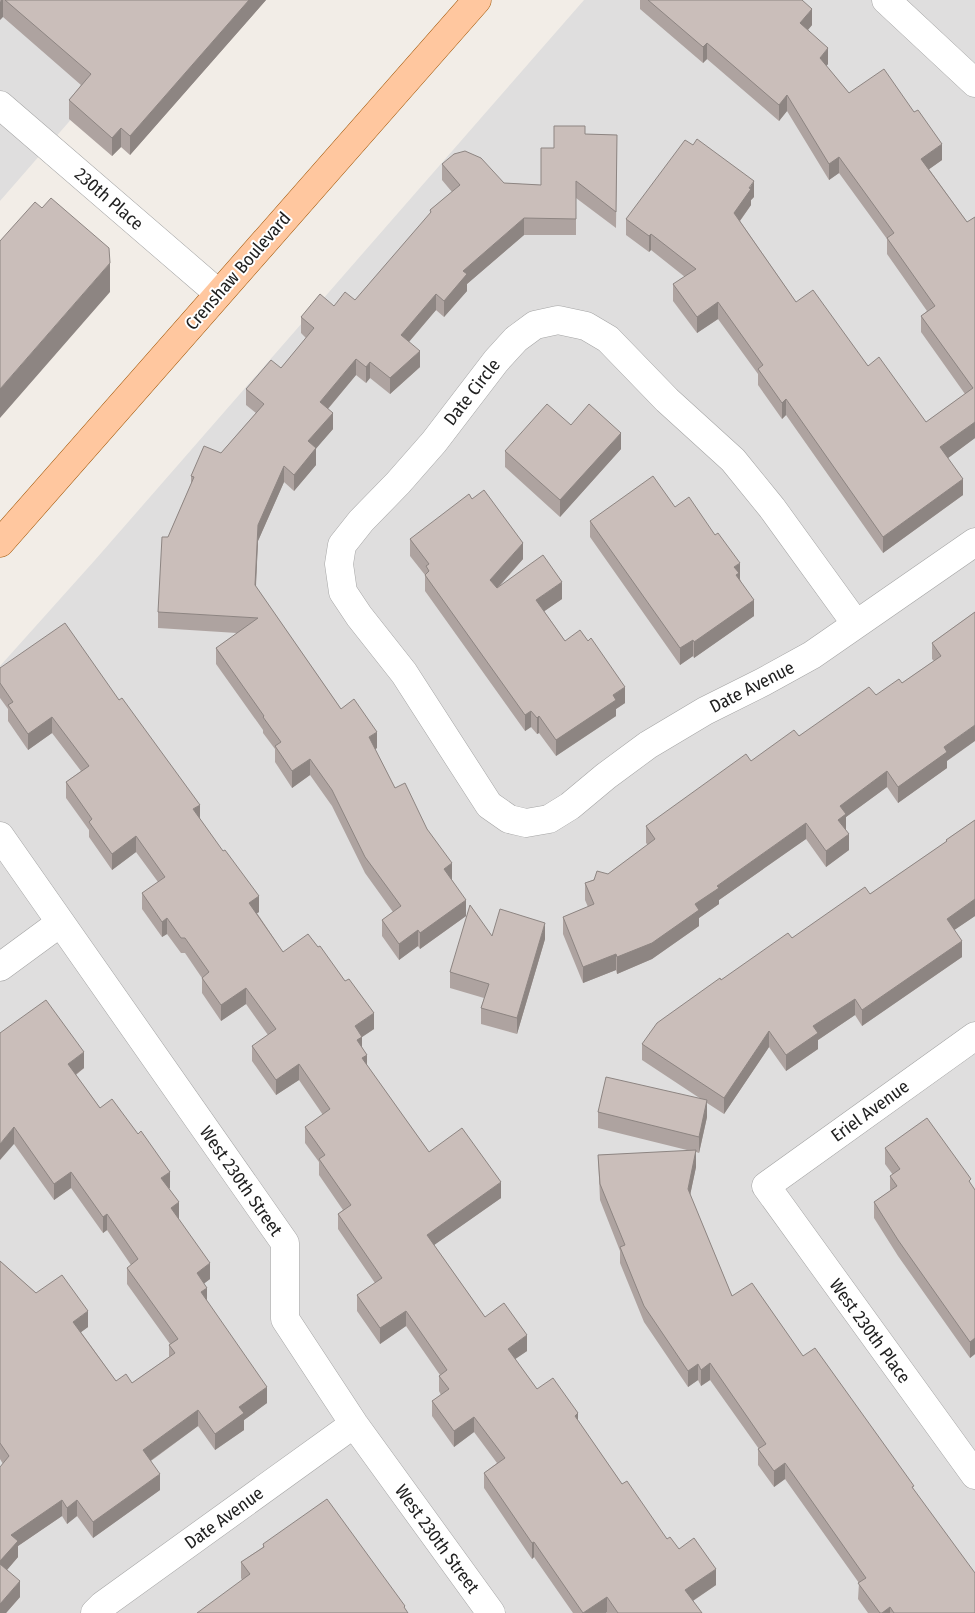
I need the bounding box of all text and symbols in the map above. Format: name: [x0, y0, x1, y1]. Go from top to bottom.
street label: 230th Place: [70, 163, 148, 235]
street label: Crenshaw Boulevard: [181, 207, 295, 335]
street label: Date Circle: [439, 354, 505, 430]
street label: Date Avenue: [706, 656, 798, 718]
street label: Eriel Avenue: [827, 1075, 913, 1147]
street label: West 230th Street: [195, 1122, 287, 1240]
street label: West 230th Place: [825, 1274, 915, 1388]
street label: West 230th Street: [390, 1480, 484, 1598]
street label: Date Avenue: [180, 1482, 268, 1554]

